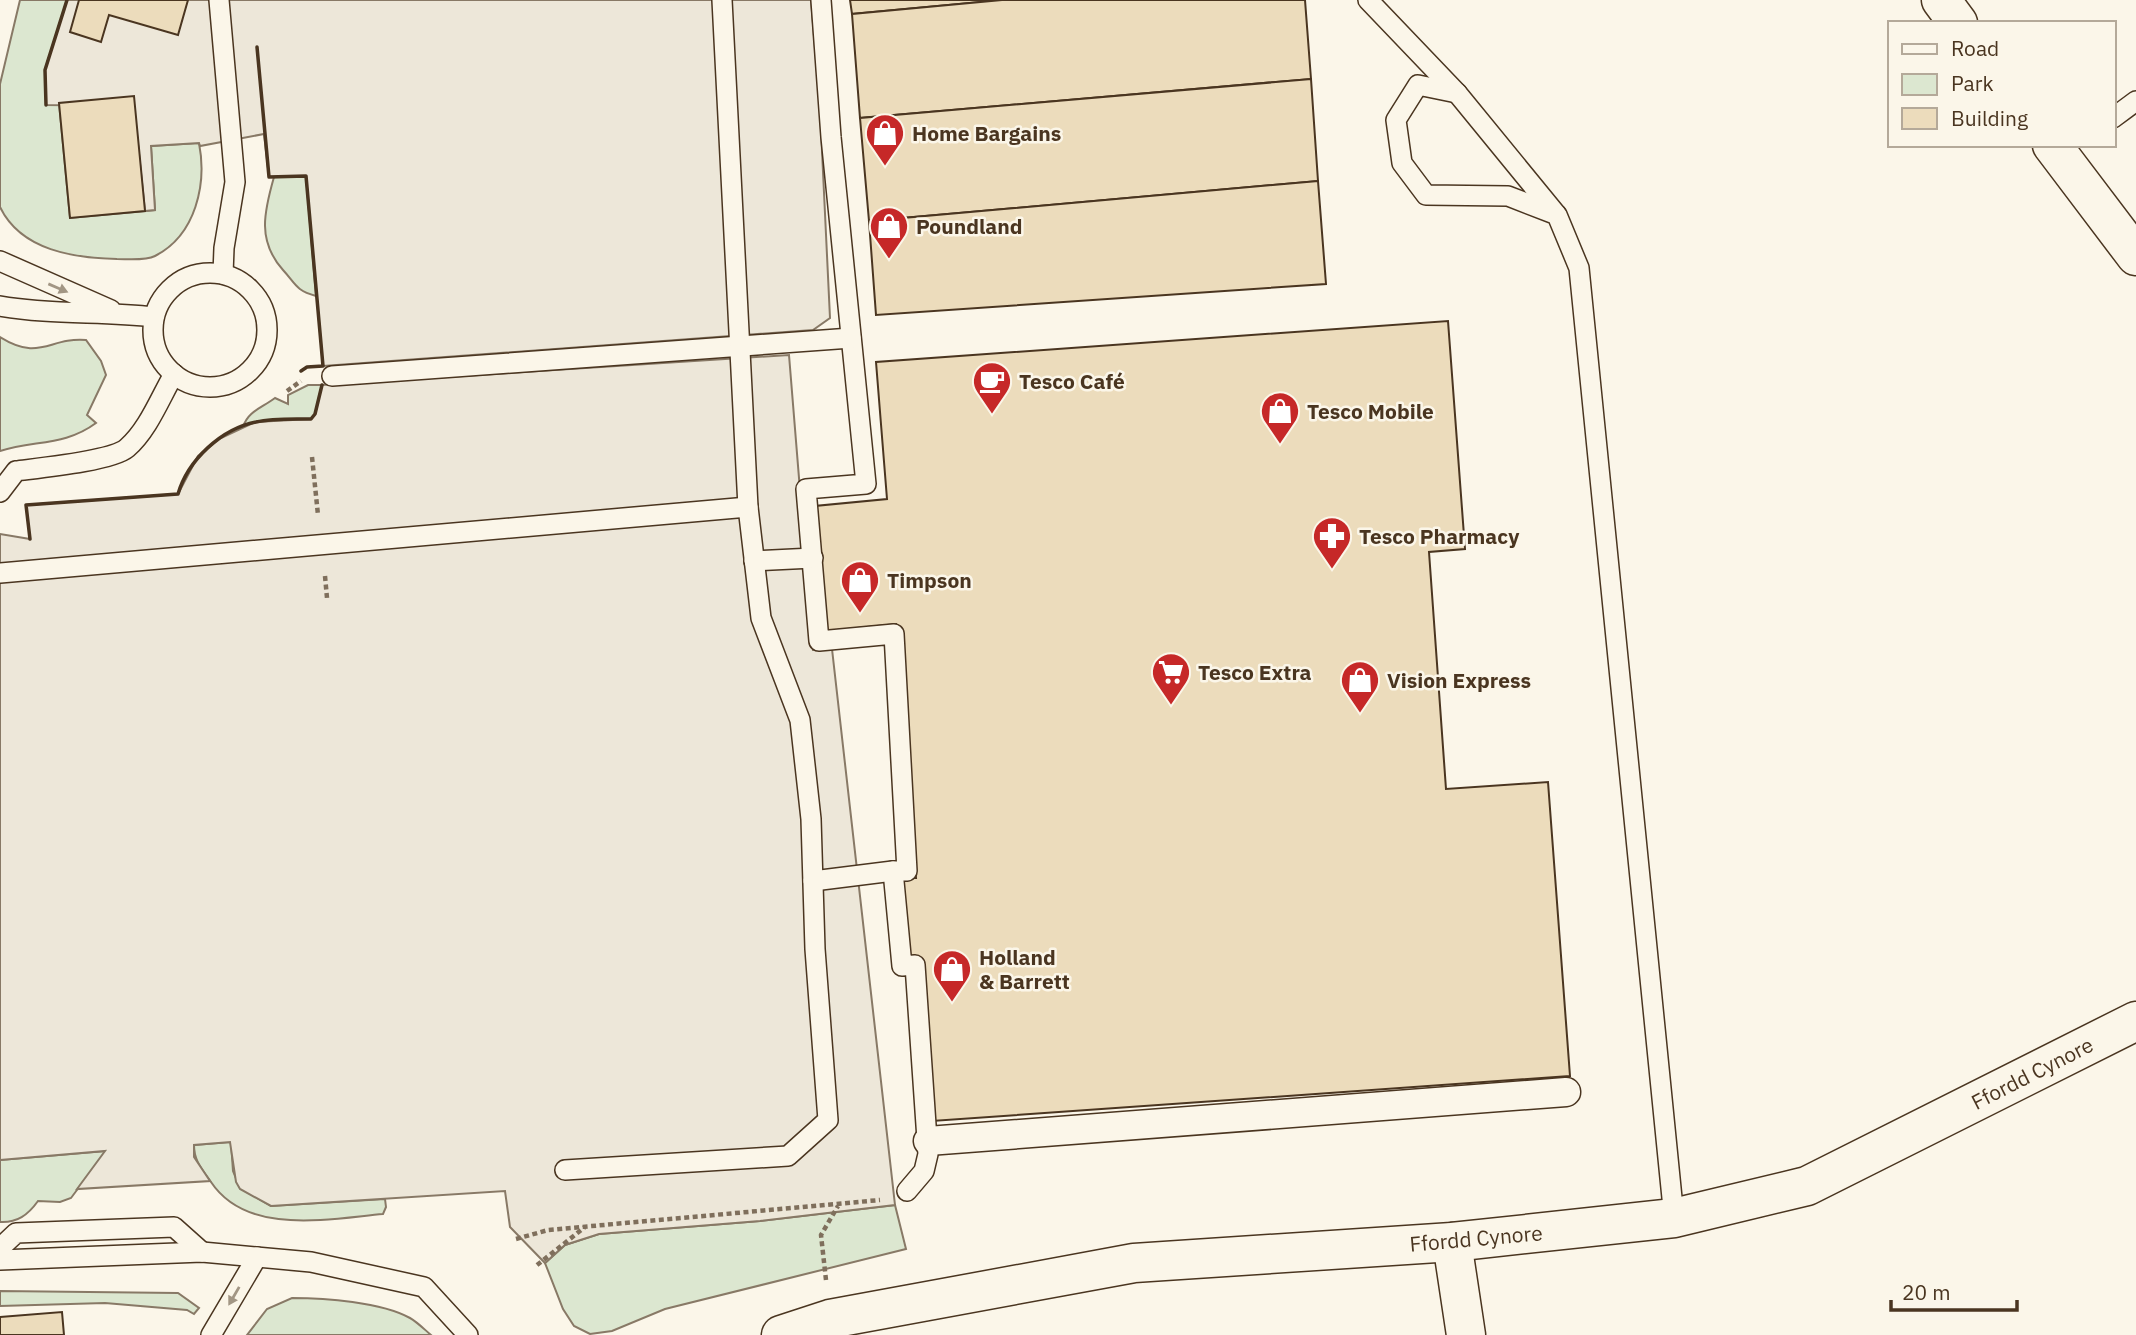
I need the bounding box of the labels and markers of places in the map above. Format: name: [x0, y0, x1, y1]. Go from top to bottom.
shop icon: Home Bargains: [864, 112, 906, 167]
place label: Home Bargains: [912, 119, 1061, 147]
shop icon: Poundland: [868, 205, 910, 260]
place label: Poundland: [916, 212, 1023, 240]
cafe icon: Tesco Café: [971, 360, 1013, 415]
place label: Tesco Café: [1019, 367, 1125, 395]
shop icon: Tesco Mobile: [1259, 390, 1301, 445]
place label: Tesco Mobile: [1307, 397, 1434, 425]
pharmacy icon: Tesco Pharmacy: [1311, 515, 1353, 570]
place label: Tesco Pharmacy: [1359, 522, 1520, 550]
shop icon: Timpson: [839, 559, 881, 614]
place label: Timpson: [887, 566, 972, 594]
supermarket icon: Tesco Extra: [1150, 651, 1192, 706]
place label: Tesco Extra: [1198, 658, 1312, 686]
shop icon: Vision Express: [1339, 659, 1381, 714]
place label: Vision Express: [1387, 666, 1531, 694]
place label: Holland & Barrett: [979, 943, 1070, 995]
shop icon: Holland & Barrett: [931, 948, 973, 1003]

